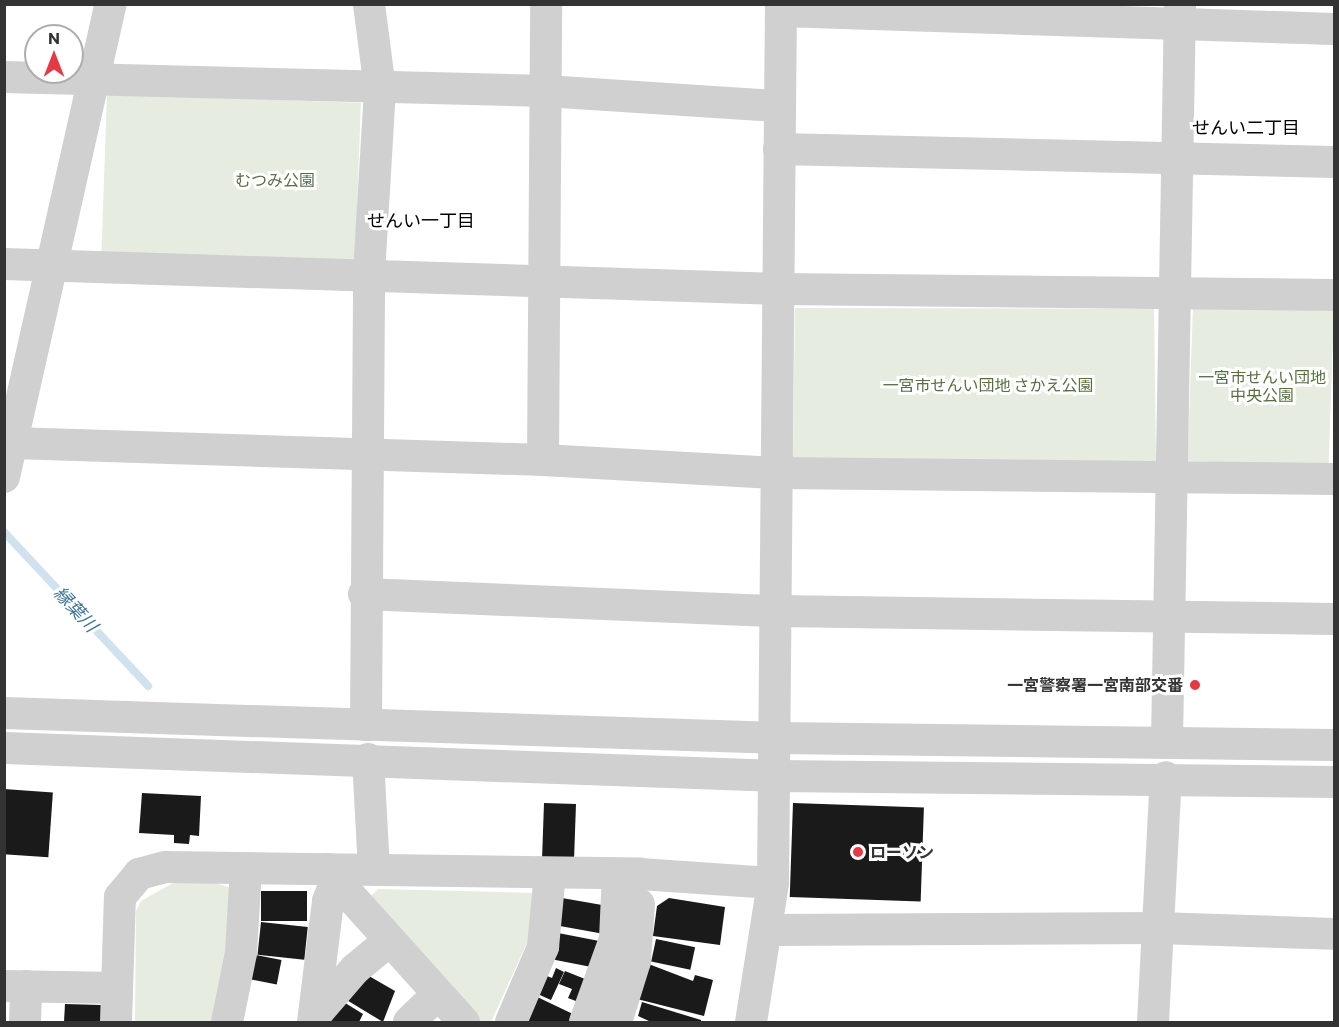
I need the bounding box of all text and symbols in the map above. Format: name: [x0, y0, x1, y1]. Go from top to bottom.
north arrow: [24, 24, 84, 84]
text: N: [48, 28, 60, 47]
district label: せんい二丁目: [1192, 116, 1300, 138]
park label: むつみ公園: [235, 170, 315, 190]
district label: せんい一丁目: [367, 209, 475, 231]
park label: 一宮市せんい団地 中央公園: [1198, 367, 1326, 405]
park label: 一宮市せんい団地 さかえ公園: [882, 375, 1094, 395]
water label: 縁葉川: [50, 582, 102, 636]
place label: 一宮警察署一宮南部交番: [1007, 675, 1183, 695]
marker: 一宮警察署一宮南部交番: [1188, 678, 1202, 692]
place label: ローソン: [870, 842, 934, 862]
marker: ローソン: [851, 845, 865, 859]

